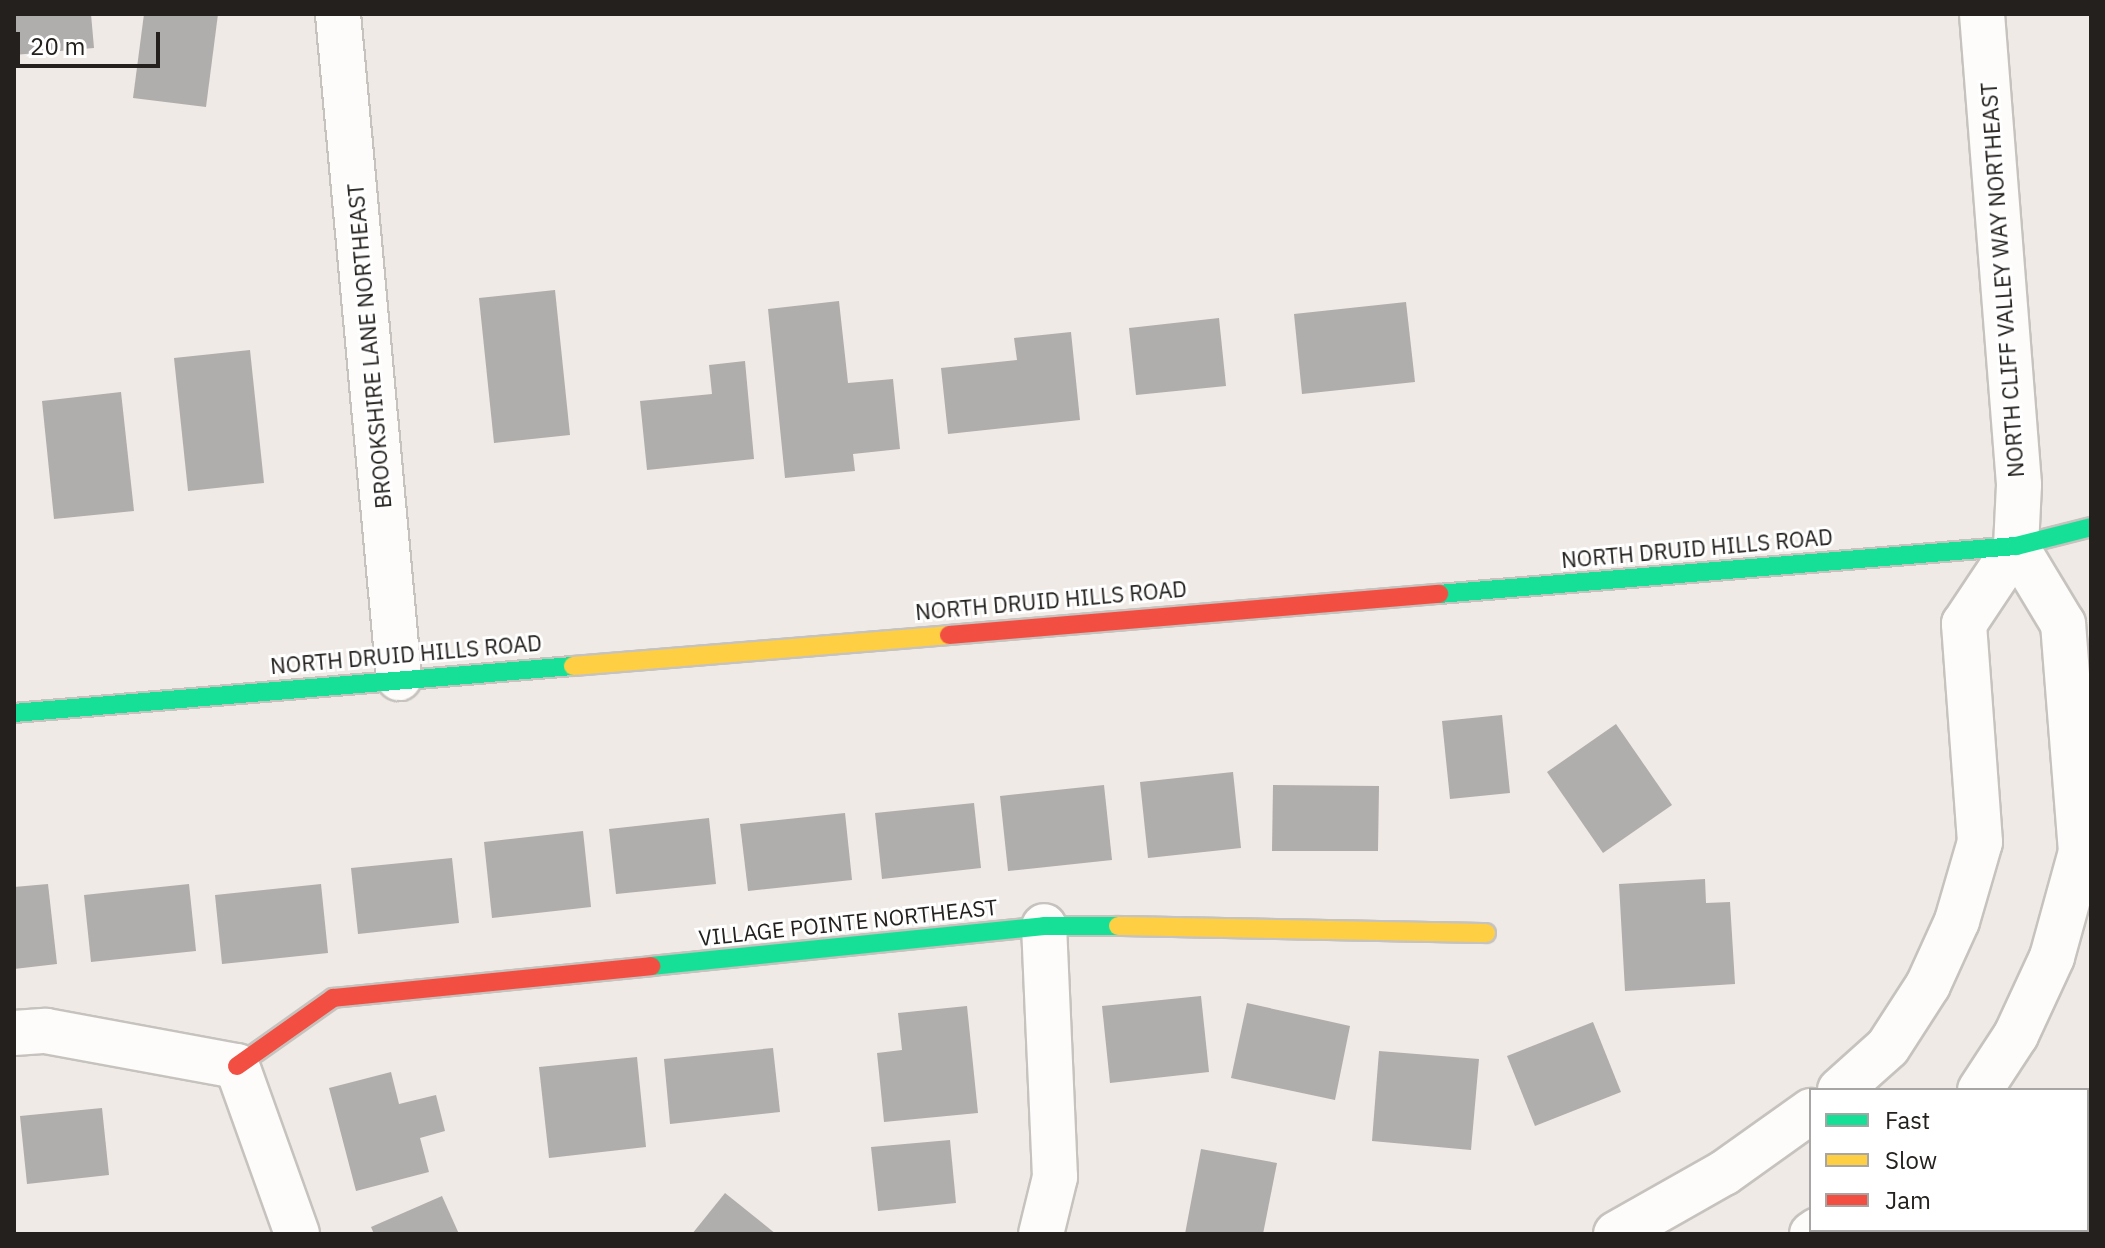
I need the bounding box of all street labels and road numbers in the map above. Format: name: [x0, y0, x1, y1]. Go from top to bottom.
street label: NORTH CLIFF VALLEY WAY NORTHEAST: [1975, 82, 2029, 478]
street label: BROOKSHIRE LANE NORTHEAST: [342, 182, 396, 510]
street label: NORTH DRUID HILLS ROAD: [1560, 523, 1834, 573]
street label: NORTH DRUID HILLS ROAD: [914, 575, 1188, 625]
street label: NORTH DRUID HILLS ROAD: [269, 629, 543, 679]
street label: VILLAGE POINTE NORTHEAST: [697, 893, 999, 951]

